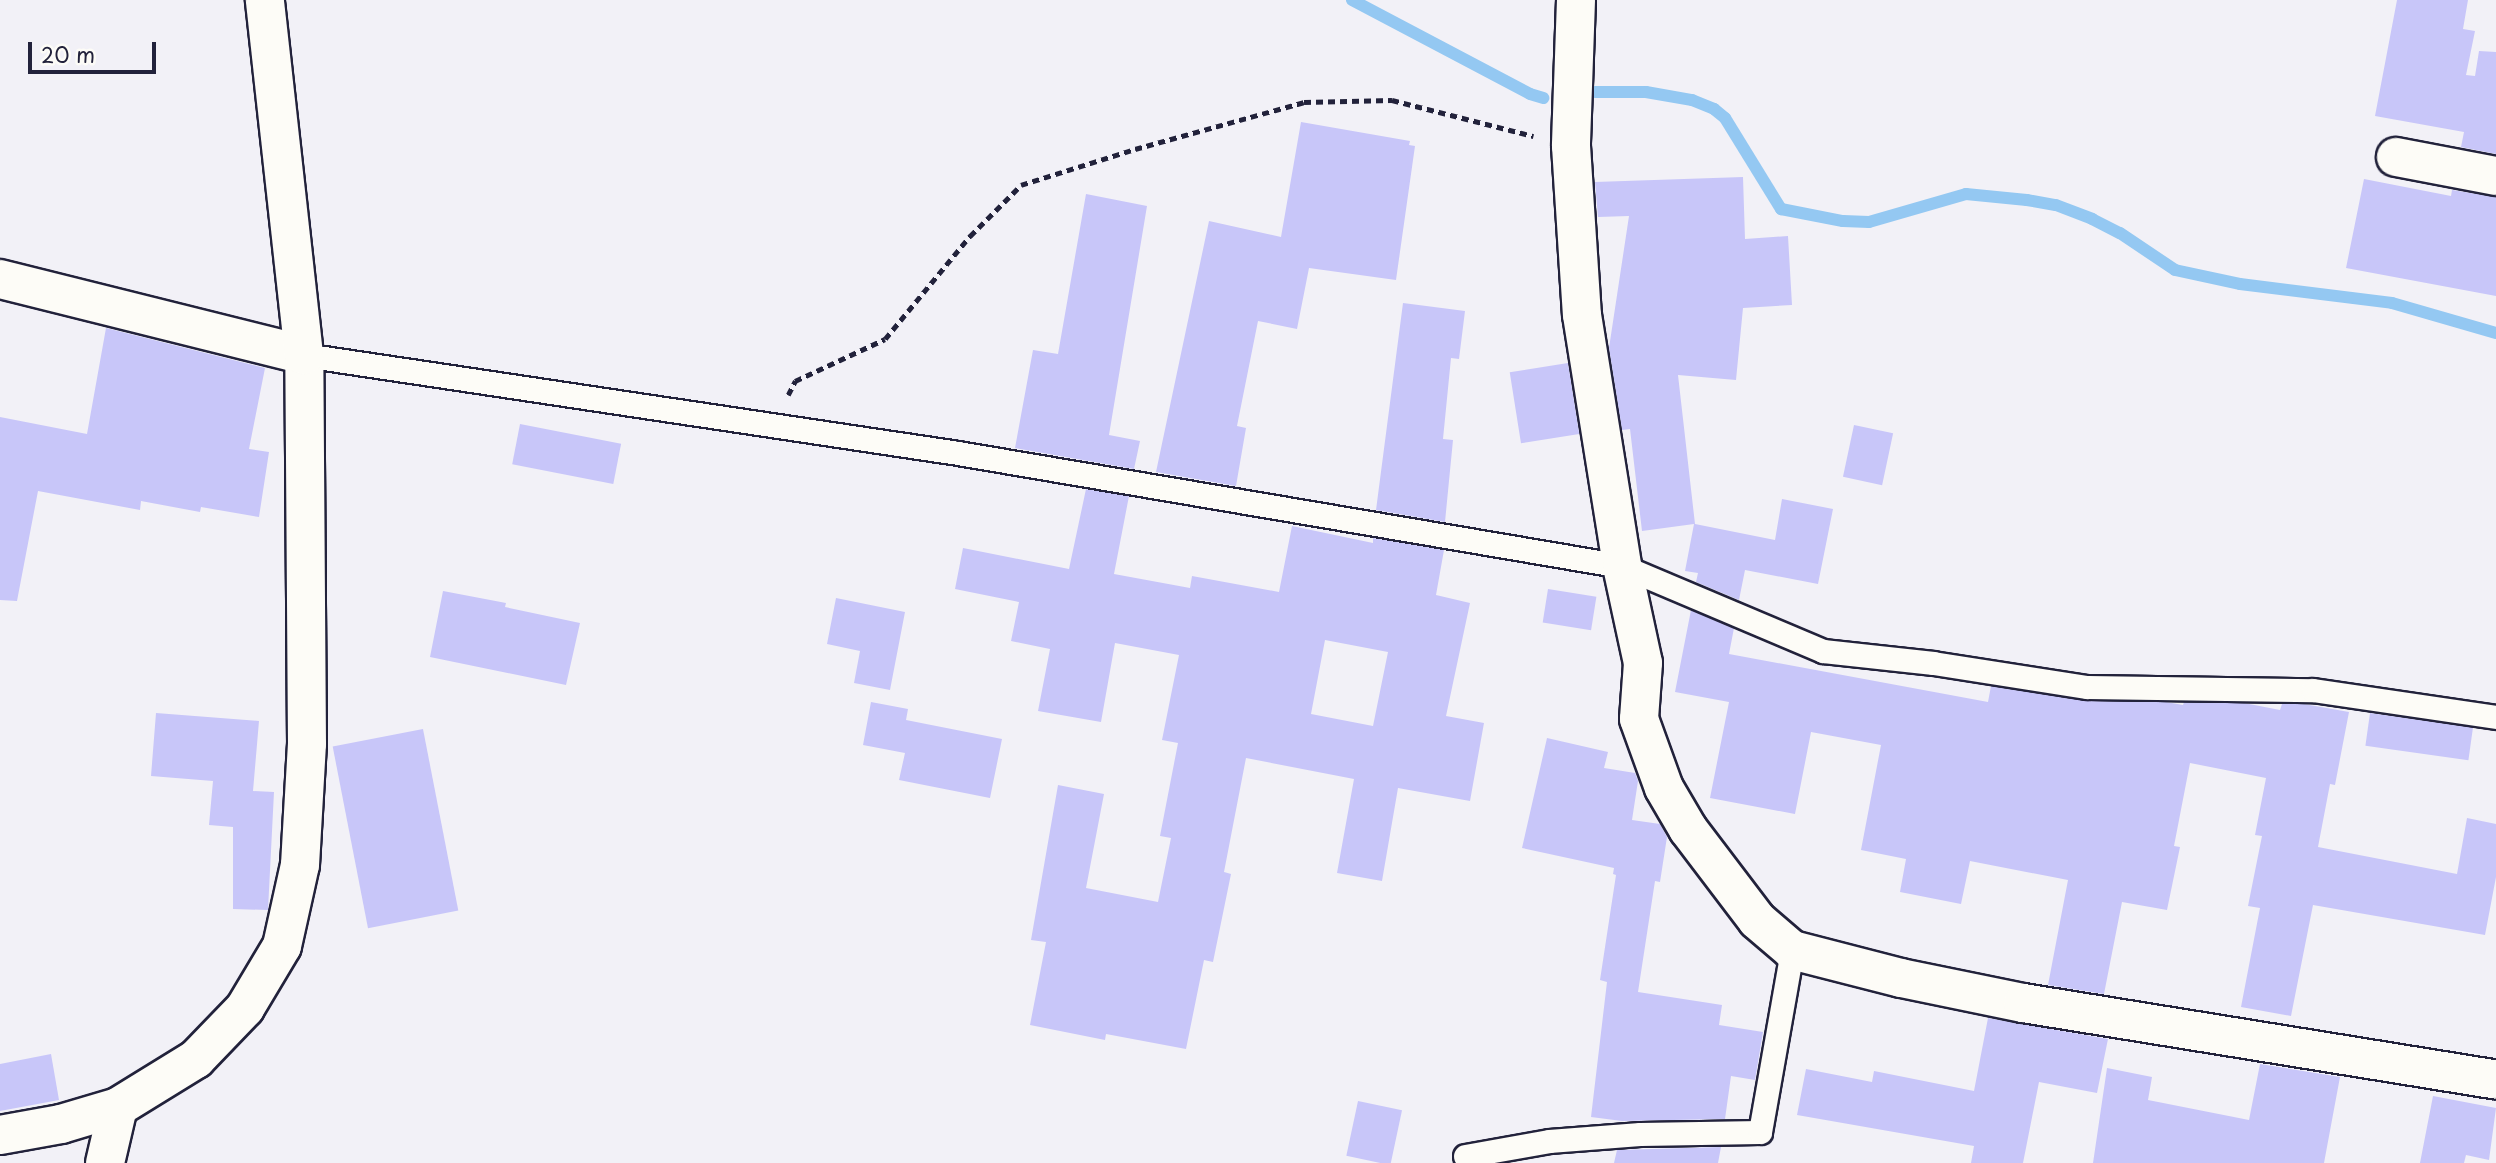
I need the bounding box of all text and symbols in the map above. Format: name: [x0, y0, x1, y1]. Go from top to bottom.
scale bar: [32, 28, 159, 72]
text: 20 m: [41, 38, 95, 70]

